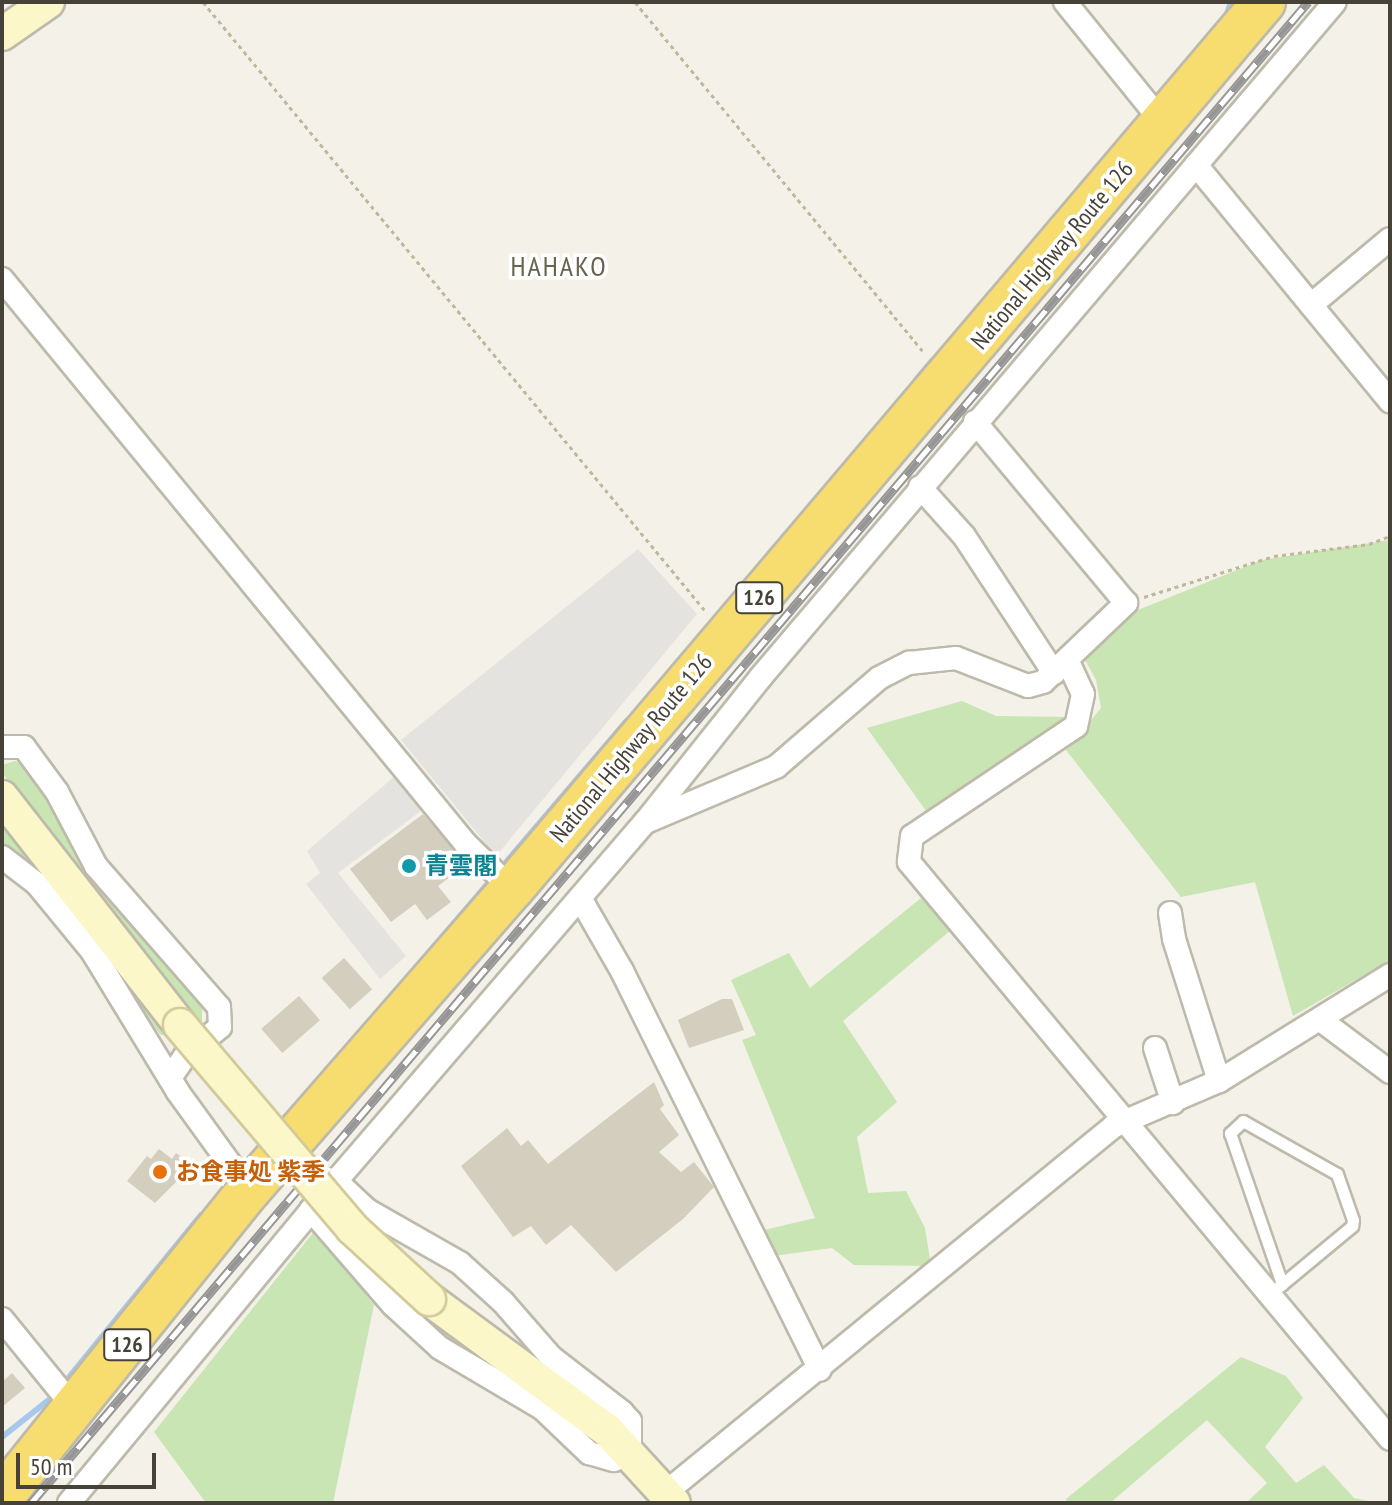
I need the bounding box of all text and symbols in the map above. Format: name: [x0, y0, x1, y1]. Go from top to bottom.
street label: National Highway Route 126: [965, 155, 1139, 355]
district label: HAHAKO: [510, 249, 608, 283]
road number: 126: [735, 580, 783, 616]
street label: National Highway Route 126: [544, 648, 718, 848]
place label: 青雲閣: [425, 852, 497, 880]
marker: 青雲閣: [400, 857, 418, 875]
place label: お食事処 紫季: [176, 1158, 325, 1186]
marker: お食事処 紫季: [151, 1163, 169, 1181]
road number: 126: [103, 1327, 151, 1363]
scale bar: [20, 1437, 160, 1487]
text: 50 m: [30, 1451, 72, 1482]

